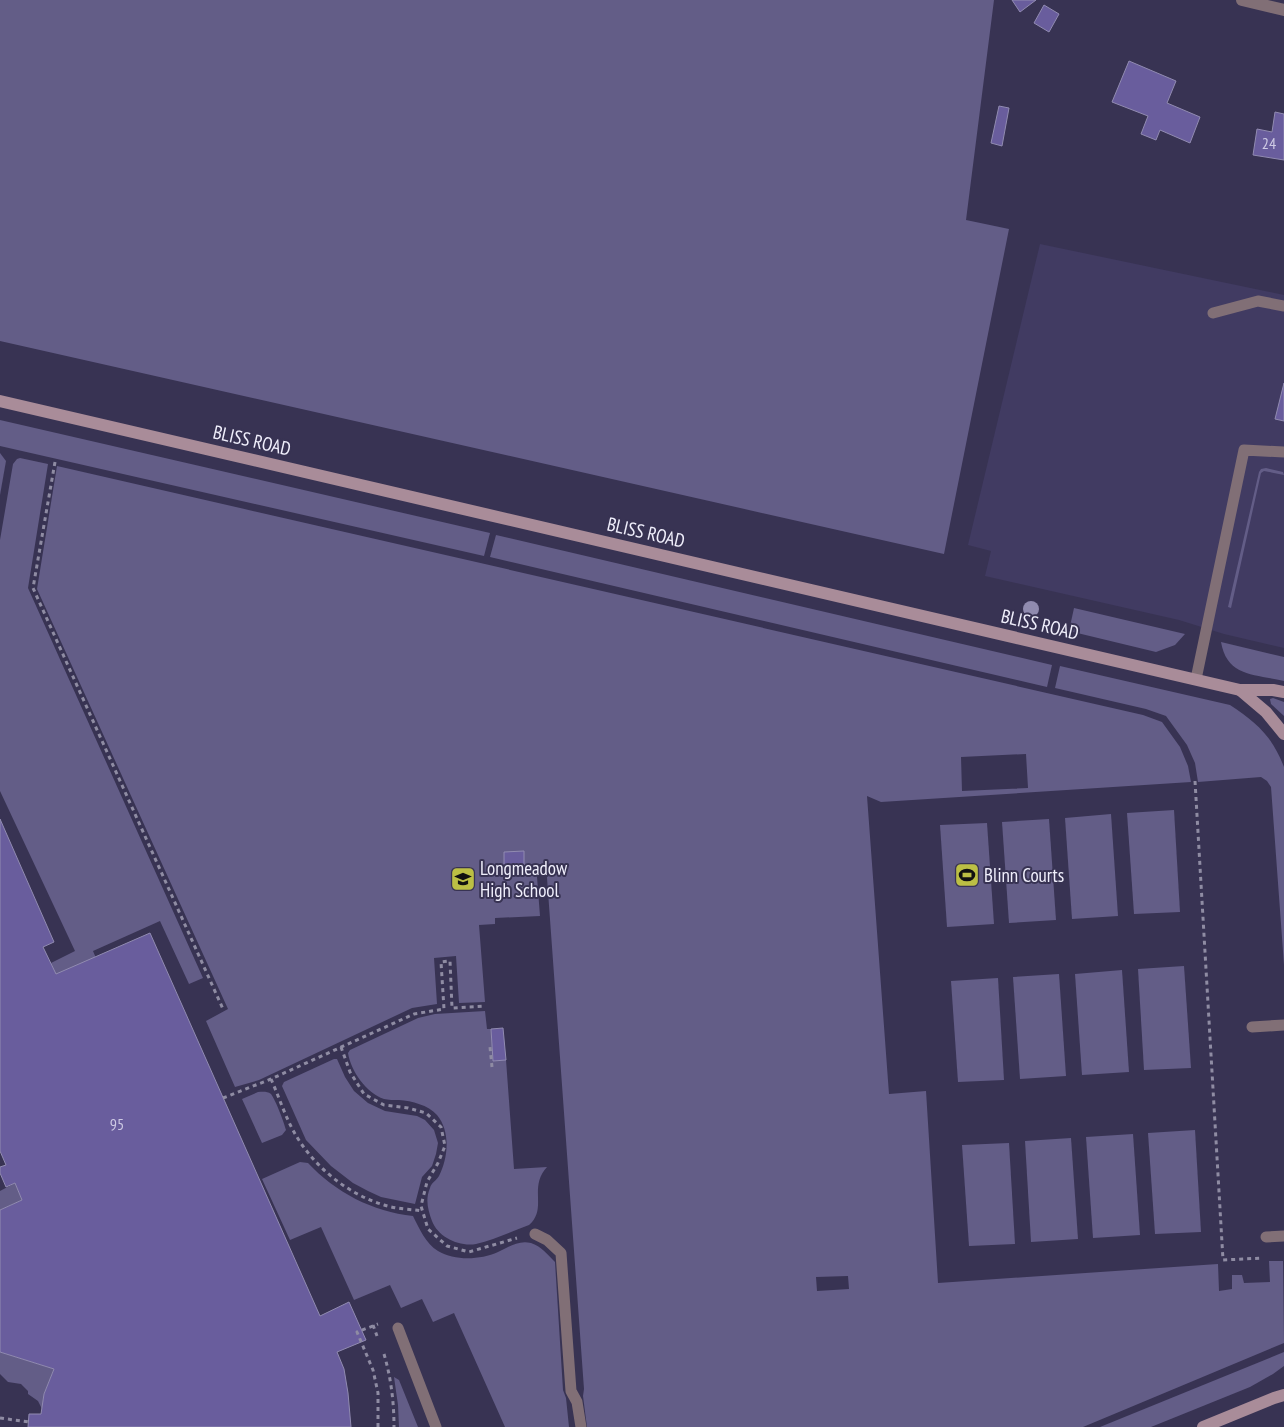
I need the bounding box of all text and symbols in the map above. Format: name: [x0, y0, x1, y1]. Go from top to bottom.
house number: 24: [1262, 133, 1276, 153]
street label: BLISS ROAD: [211, 419, 293, 461]
street label: BLISS ROAD: [605, 511, 687, 553]
street label: BLISS ROAD: [999, 603, 1081, 645]
place label: Longmeadow High School: [480, 856, 568, 902]
sports icon: Blinn Courts: [954, 862, 980, 888]
place label: Blinn Courts: [984, 863, 1064, 887]
school or university icon: Longmeadow High School: [450, 866, 476, 892]
house number: 95: [110, 1114, 124, 1134]

